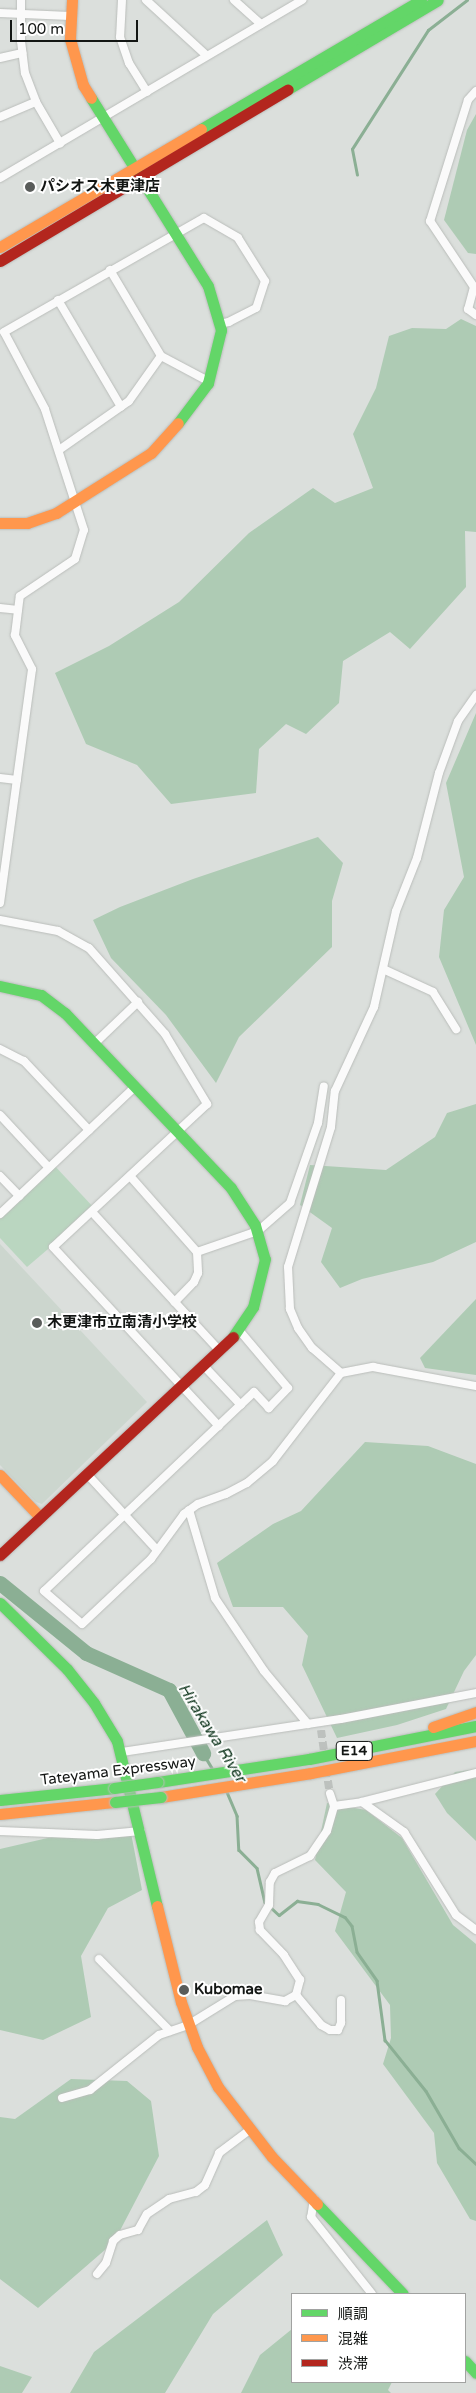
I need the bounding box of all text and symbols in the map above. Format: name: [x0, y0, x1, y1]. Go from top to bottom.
scale bar: [12, 10, 140, 42]
text: 100 m: [18, 20, 64, 38]
place label: パシオス木更津店: [40, 178, 160, 196]
marker: パシオス木更津店: [24, 181, 36, 193]
place label: 木更津市立南清小学校: [47, 1314, 197, 1332]
marker: 木更津市立南清小学校: [31, 1317, 43, 1329]
water label: Hirakawa River: [174, 1680, 250, 1786]
road number: E14: [335, 1740, 373, 1762]
street label: Tateyama Expressway: [39, 1753, 197, 1789]
place label: Kubomae: [194, 1981, 262, 1999]
marker: Kubomae: [178, 1984, 190, 1996]
legend: [291, 2293, 466, 2383]
text: 順調: [338, 2305, 368, 2323]
text: 混雑: [338, 2330, 368, 2348]
text: 渋滞: [338, 2355, 368, 2373]

